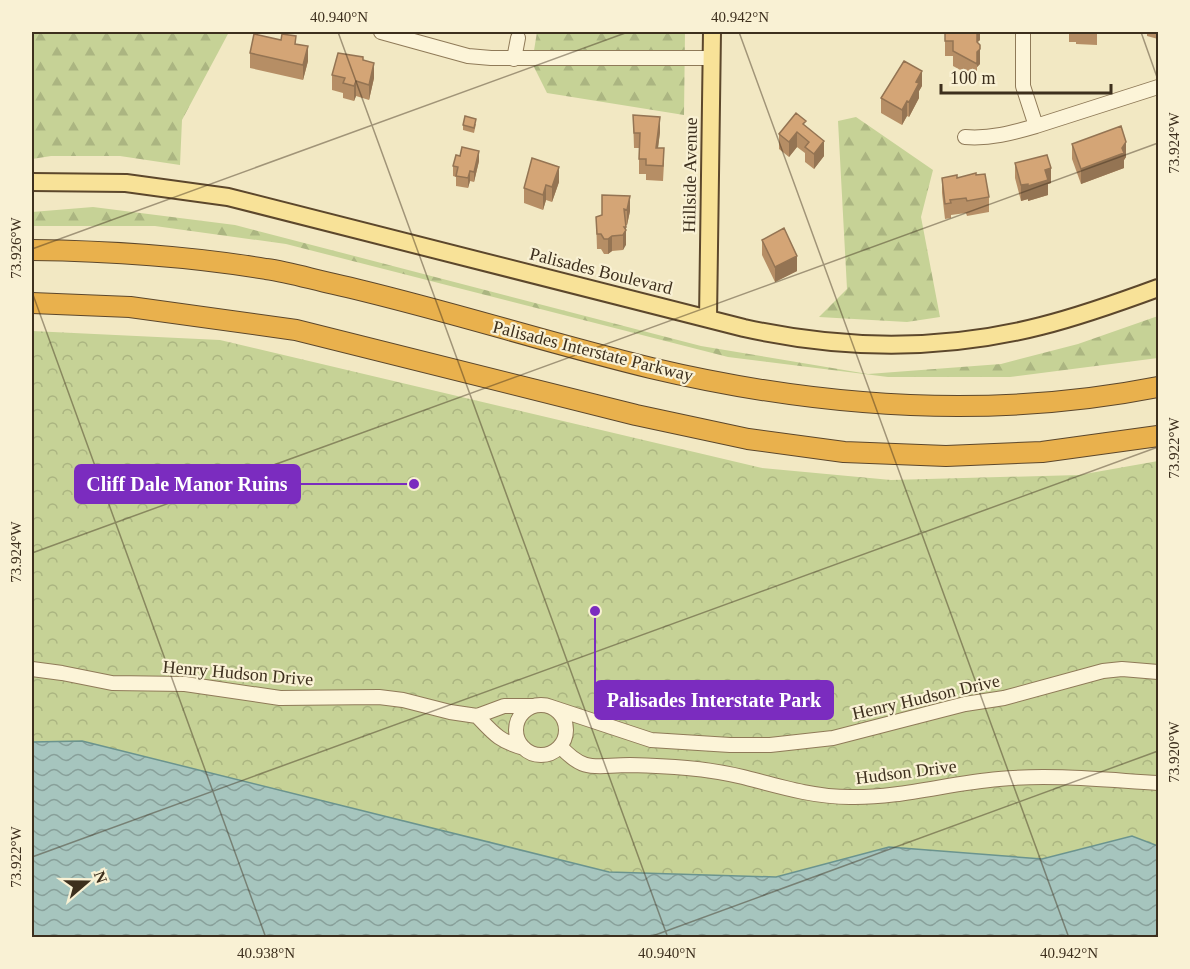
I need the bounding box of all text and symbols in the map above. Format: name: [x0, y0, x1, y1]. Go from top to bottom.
text: 40.940°N: [310, 9, 368, 25]
text: 40.942°N: [711, 9, 769, 25]
scale bar: [941, 57, 1110, 95]
text: 100 m: [950, 68, 996, 88]
text: 73.924°W: [1166, 111, 1182, 174]
street label: Hillside Avenue: [679, 117, 701, 233]
text: 73.926°W: [8, 216, 24, 279]
street label: Palisades Boulevard: [528, 244, 674, 298]
street label: Palisades Interstate Parkway: [491, 316, 695, 386]
text: 73.922°W: [1166, 416, 1182, 479]
callout: Cliff Dale Manor Ruins: [75, 465, 300, 503]
text: Cliff Dale Manor Ruins: [86, 473, 288, 495]
text: 73.924°W: [8, 520, 24, 583]
street label: Henry Hudson Drive: [162, 656, 314, 690]
street label: Henry Hudson Drive: [850, 670, 1002, 724]
callout: Palisades Interstate Park: [595, 681, 833, 719]
text: Palisades Interstate Park: [607, 689, 822, 711]
text: 73.920°W: [1166, 720, 1182, 783]
street label: Hudson Drive: [854, 756, 958, 788]
text: 73.922°W: [8, 825, 24, 888]
north arrow: [57, 852, 117, 912]
text: N: [91, 869, 111, 886]
text: 40.938°N: [237, 945, 295, 961]
text: 40.940°N: [638, 945, 696, 961]
text: 40.942°N: [1040, 945, 1098, 961]

